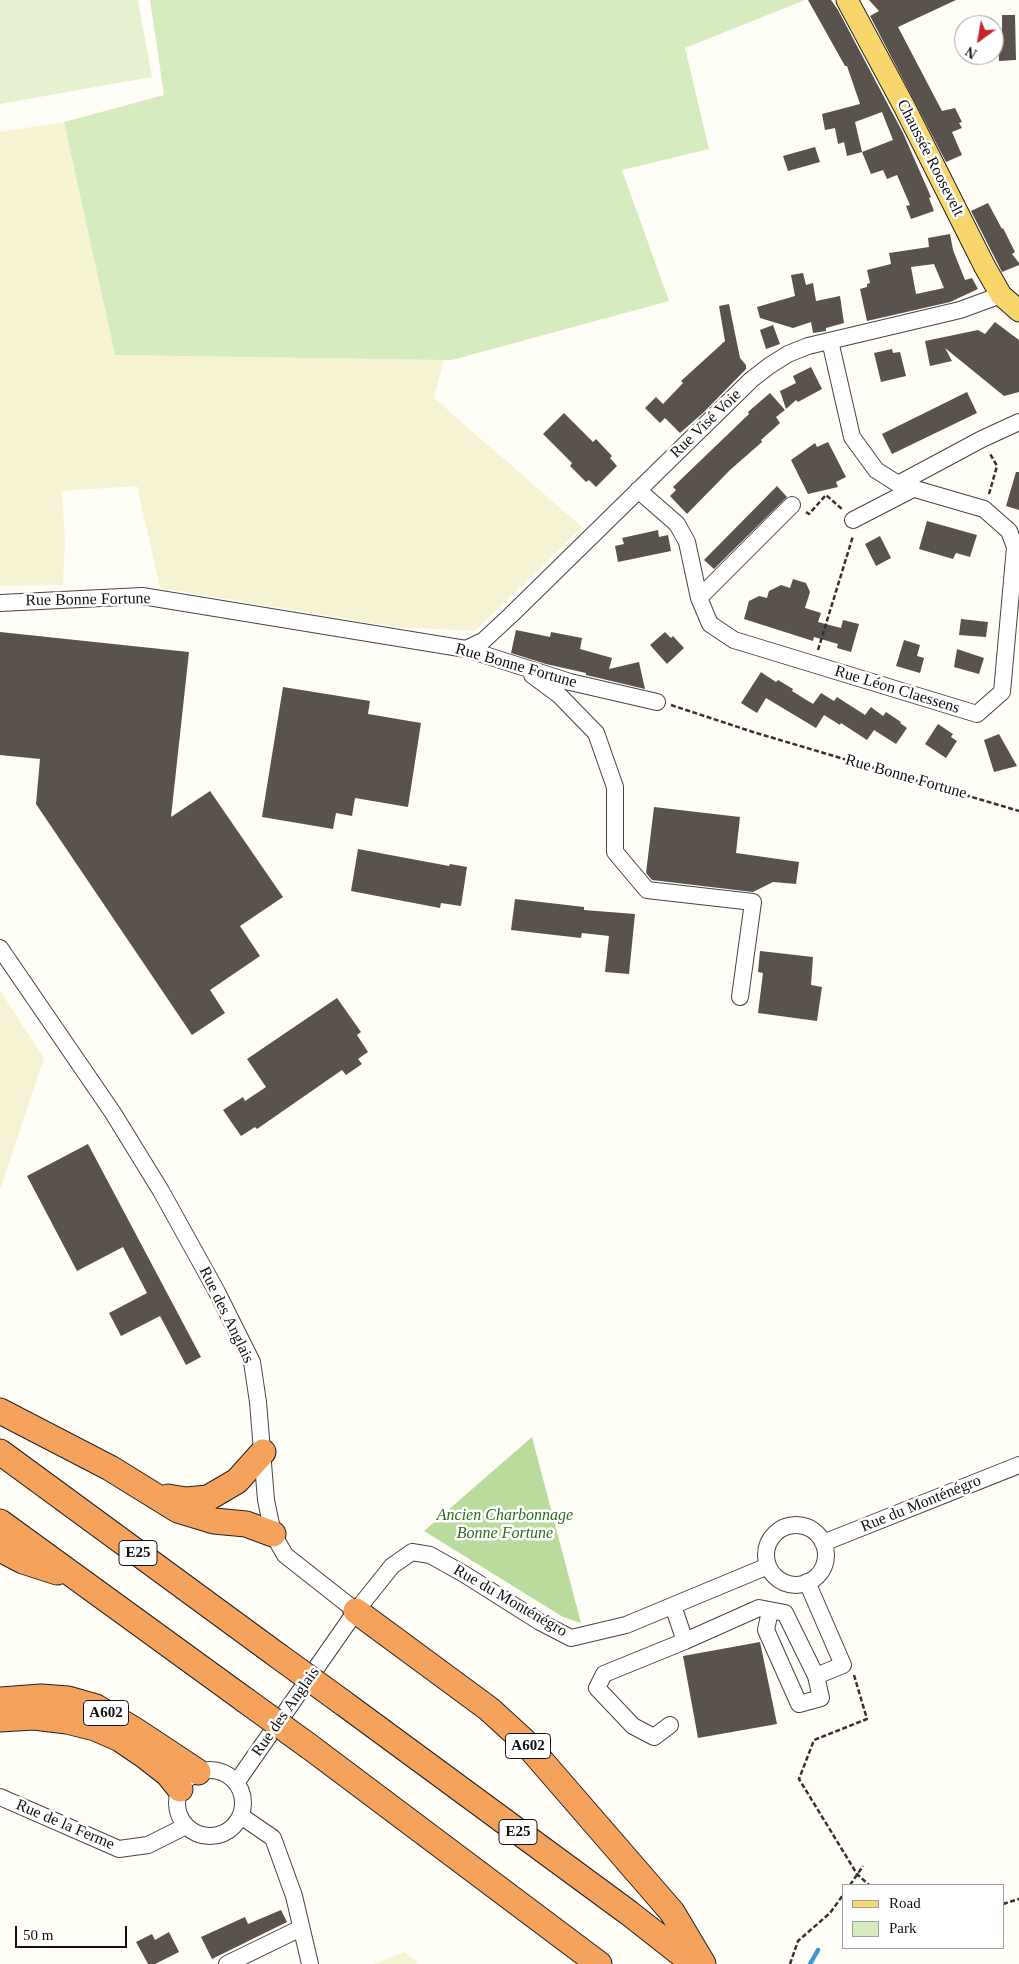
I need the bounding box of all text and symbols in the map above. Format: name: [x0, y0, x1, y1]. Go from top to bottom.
north arrow: [954, 15, 1004, 65]
text: N: [963, 43, 980, 61]
street label: Chaussée Roosevelt: [892, 96, 968, 220]
street label: Rue Visé Voie: [667, 385, 745, 463]
street label: Rue Bonne Fortune: [25, 589, 151, 611]
street label: Rue Bonne Fortune: [453, 640, 579, 692]
street label: Rue Léon Claessens: [832, 662, 962, 718]
street label: Rue Bonne Fortune: [843, 751, 969, 803]
street label: Rue des Anglais: [194, 1264, 258, 1366]
street label: Rue du Monténégro: [858, 1471, 984, 1537]
park label: Ancien Charbonnage Bonne Fortune: [437, 1506, 573, 1544]
road number: E25: [119, 1540, 157, 1566]
street label: Rue du Monténégro: [450, 1561, 570, 1641]
street label: Rue des Anglais: [248, 1664, 324, 1760]
road number: A602: [84, 1700, 128, 1726]
road number: A602: [506, 1734, 550, 1758]
street label: Rue de la Ferme: [13, 1796, 117, 1854]
road number: E25: [499, 1820, 537, 1844]
legend: [842, 1884, 1004, 1949]
text: Road: [889, 1895, 921, 1911]
scale bar: [18, 1916, 130, 1948]
text: Park: [889, 1920, 917, 1936]
text: 50 m: [23, 1927, 53, 1943]

